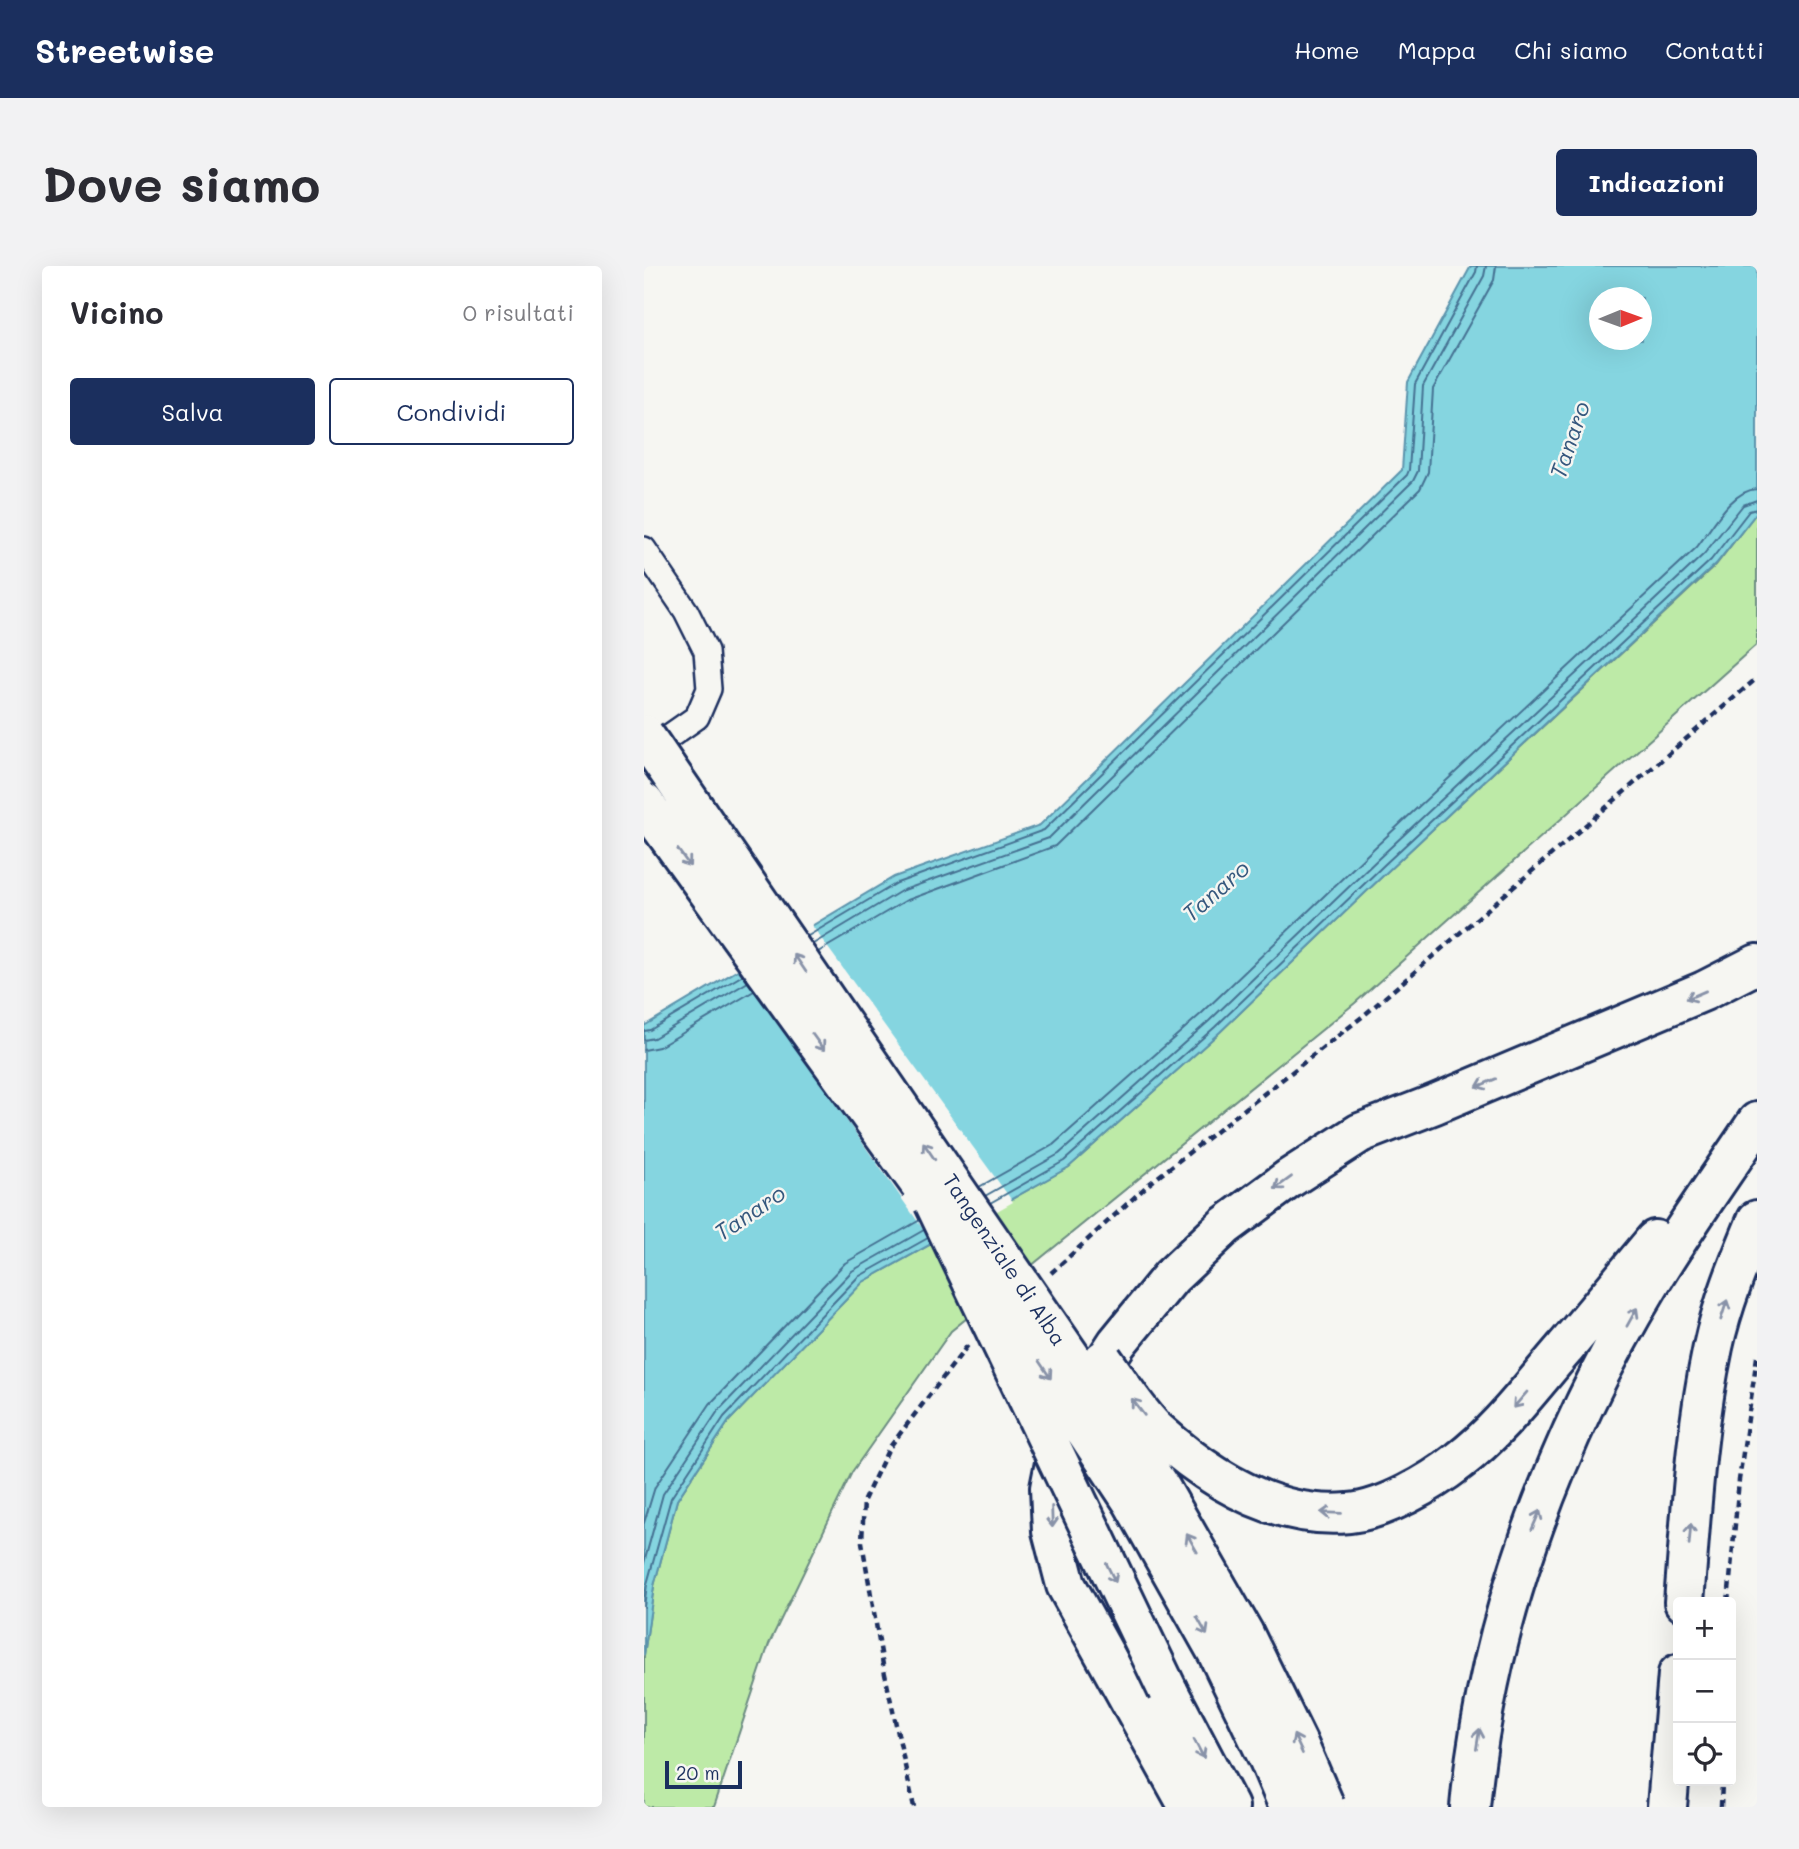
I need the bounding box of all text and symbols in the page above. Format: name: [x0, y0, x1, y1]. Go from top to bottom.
text: Streetwise: [35, 28, 214, 71]
text: Home: [1294, 34, 1360, 65]
text: Mappa: [1398, 34, 1476, 65]
text: Chi siamo: [1514, 34, 1627, 65]
text: Contatti: [1665, 34, 1764, 65]
button: Indicazioni: [1556, 149, 1757, 216]
text: Dove siamo: [42, 151, 320, 214]
north arrow: [1589, 287, 1652, 350]
text: Vicino: [70, 292, 164, 332]
text: 0 risultati: [463, 297, 574, 327]
button: Salva: [70, 378, 315, 445]
button: Condividi: [329, 378, 574, 445]
water label: Tanaro: [1542, 397, 1596, 482]
one-way arrow: [677, 848, 691, 867]
water label: Tanaro: [1176, 853, 1255, 928]
one-way arrow: [793, 954, 807, 973]
one-way arrow: [1686, 989, 1707, 1002]
one-way arrow: [811, 1032, 825, 1051]
one-way arrow: [1476, 1077, 1497, 1090]
one-way arrow: [922, 1142, 936, 1161]
street label: Tangenziale di Alba: [938, 1168, 1073, 1350]
one-way arrow: [1274, 1176, 1293, 1190]
water label: Tanaro: [708, 1178, 791, 1247]
one-way arrow: [1719, 1299, 1732, 1321]
one-way arrow: [1625, 1307, 1639, 1327]
one-way arrow: [1038, 1360, 1052, 1379]
one-way arrow: [1512, 1390, 1528, 1408]
one-way arrow: [1131, 1399, 1146, 1417]
one-way arrow: [1045, 1506, 1058, 1529]
one-way arrow: [1320, 1506, 1343, 1519]
one-way arrow: [1530, 1509, 1543, 1531]
one-way arrow: [1683, 1523, 1696, 1546]
one-way arrow: [1185, 1533, 1198, 1554]
one-way arrow: [1105, 1562, 1119, 1583]
map controls: [1673, 1597, 1736, 1786]
button: +: [1673, 1597, 1736, 1660]
one-way arrow: [1195, 1616, 1209, 1636]
button: −: [1673, 1660, 1736, 1723]
button: locate: [1673, 1723, 1736, 1786]
one-way arrow: [1472, 1728, 1485, 1751]
one-way arrow: [1291, 1734, 1304, 1755]
one-way arrow: [1192, 1738, 1206, 1759]
scale bar: [665, 1758, 742, 1790]
text: 20 m: [676, 1760, 720, 1785]

